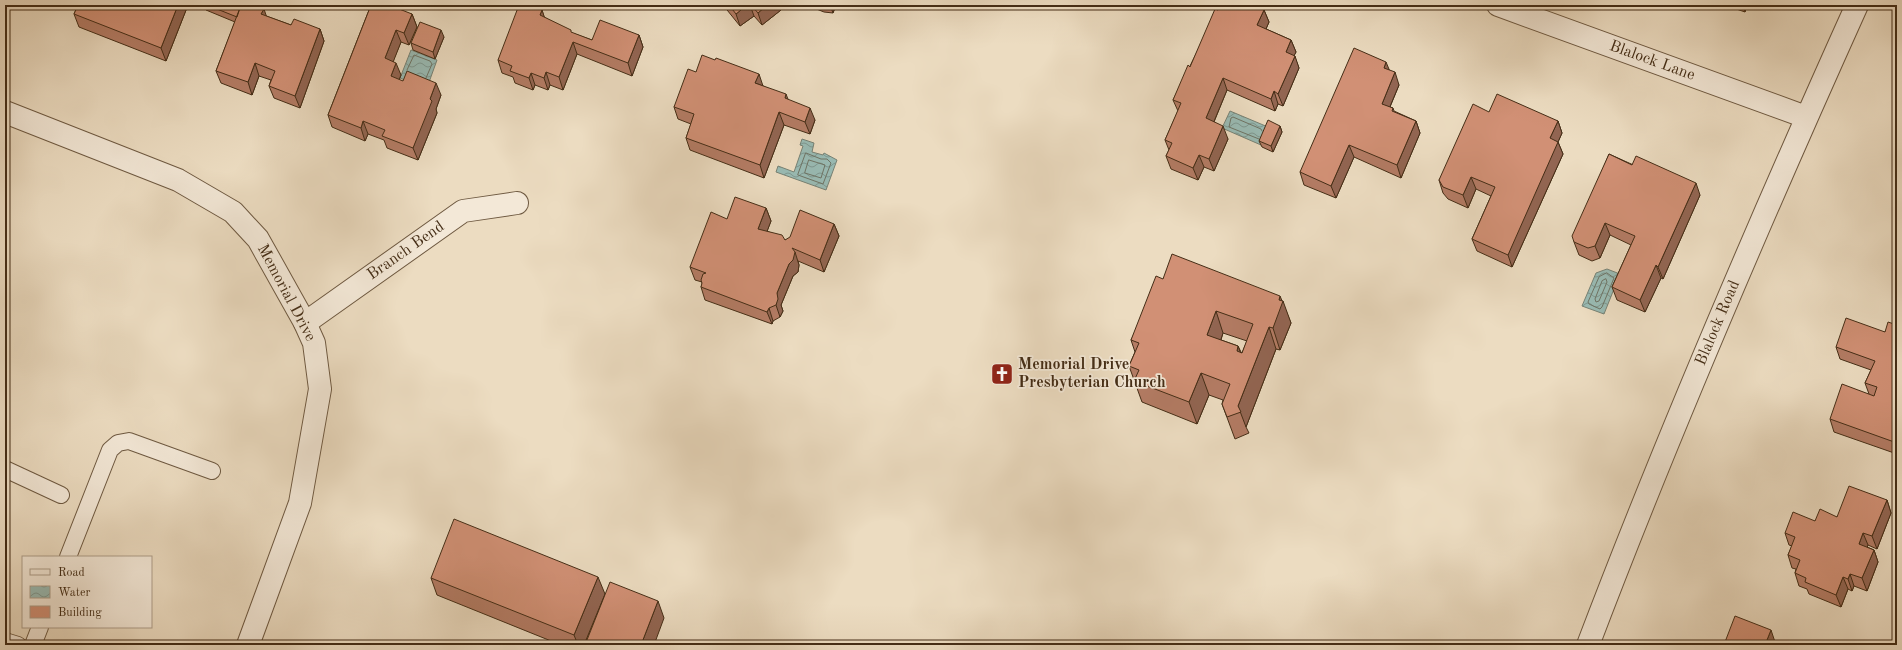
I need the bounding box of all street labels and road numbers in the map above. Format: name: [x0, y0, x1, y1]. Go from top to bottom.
street label: Blalock Lane: [1607, 38, 1697, 84]
street label: Branch Bend: [365, 219, 447, 283]
street label: Memorial Drive: [254, 242, 318, 344]
street label: Blalock Road: [1693, 278, 1743, 368]

